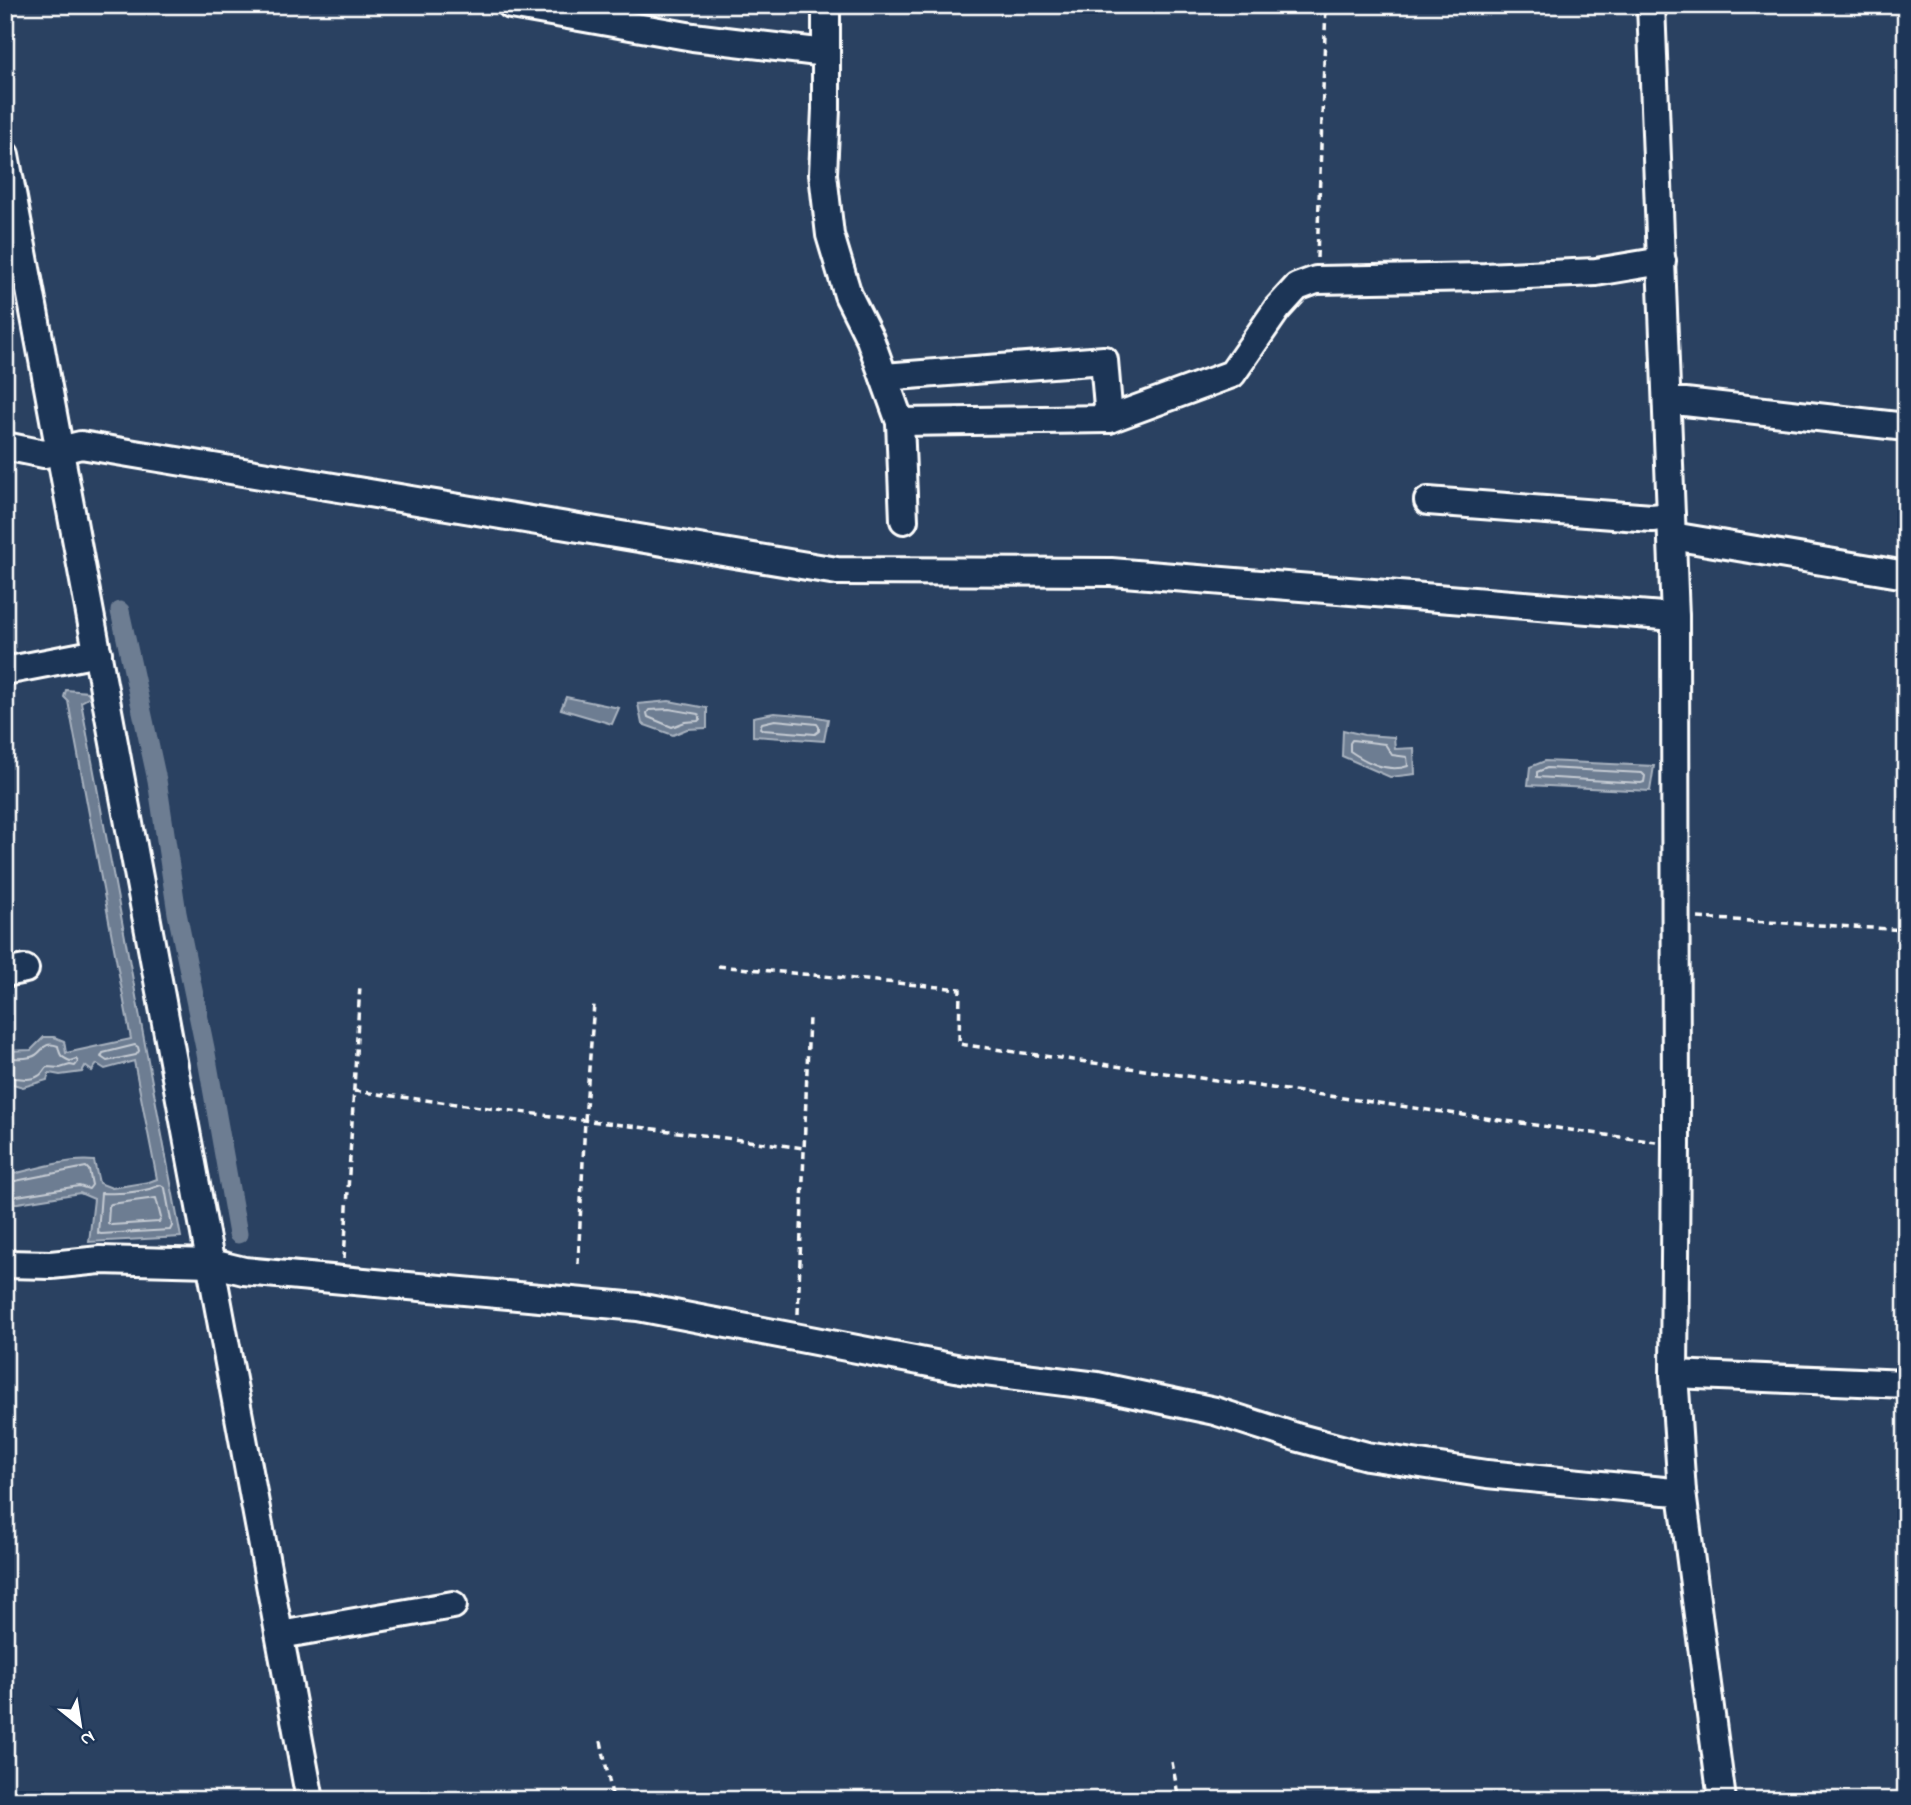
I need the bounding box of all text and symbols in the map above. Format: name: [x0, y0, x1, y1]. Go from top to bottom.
north arrow: [46, 1689, 116, 1759]
text: N: [75, 1723, 100, 1753]

